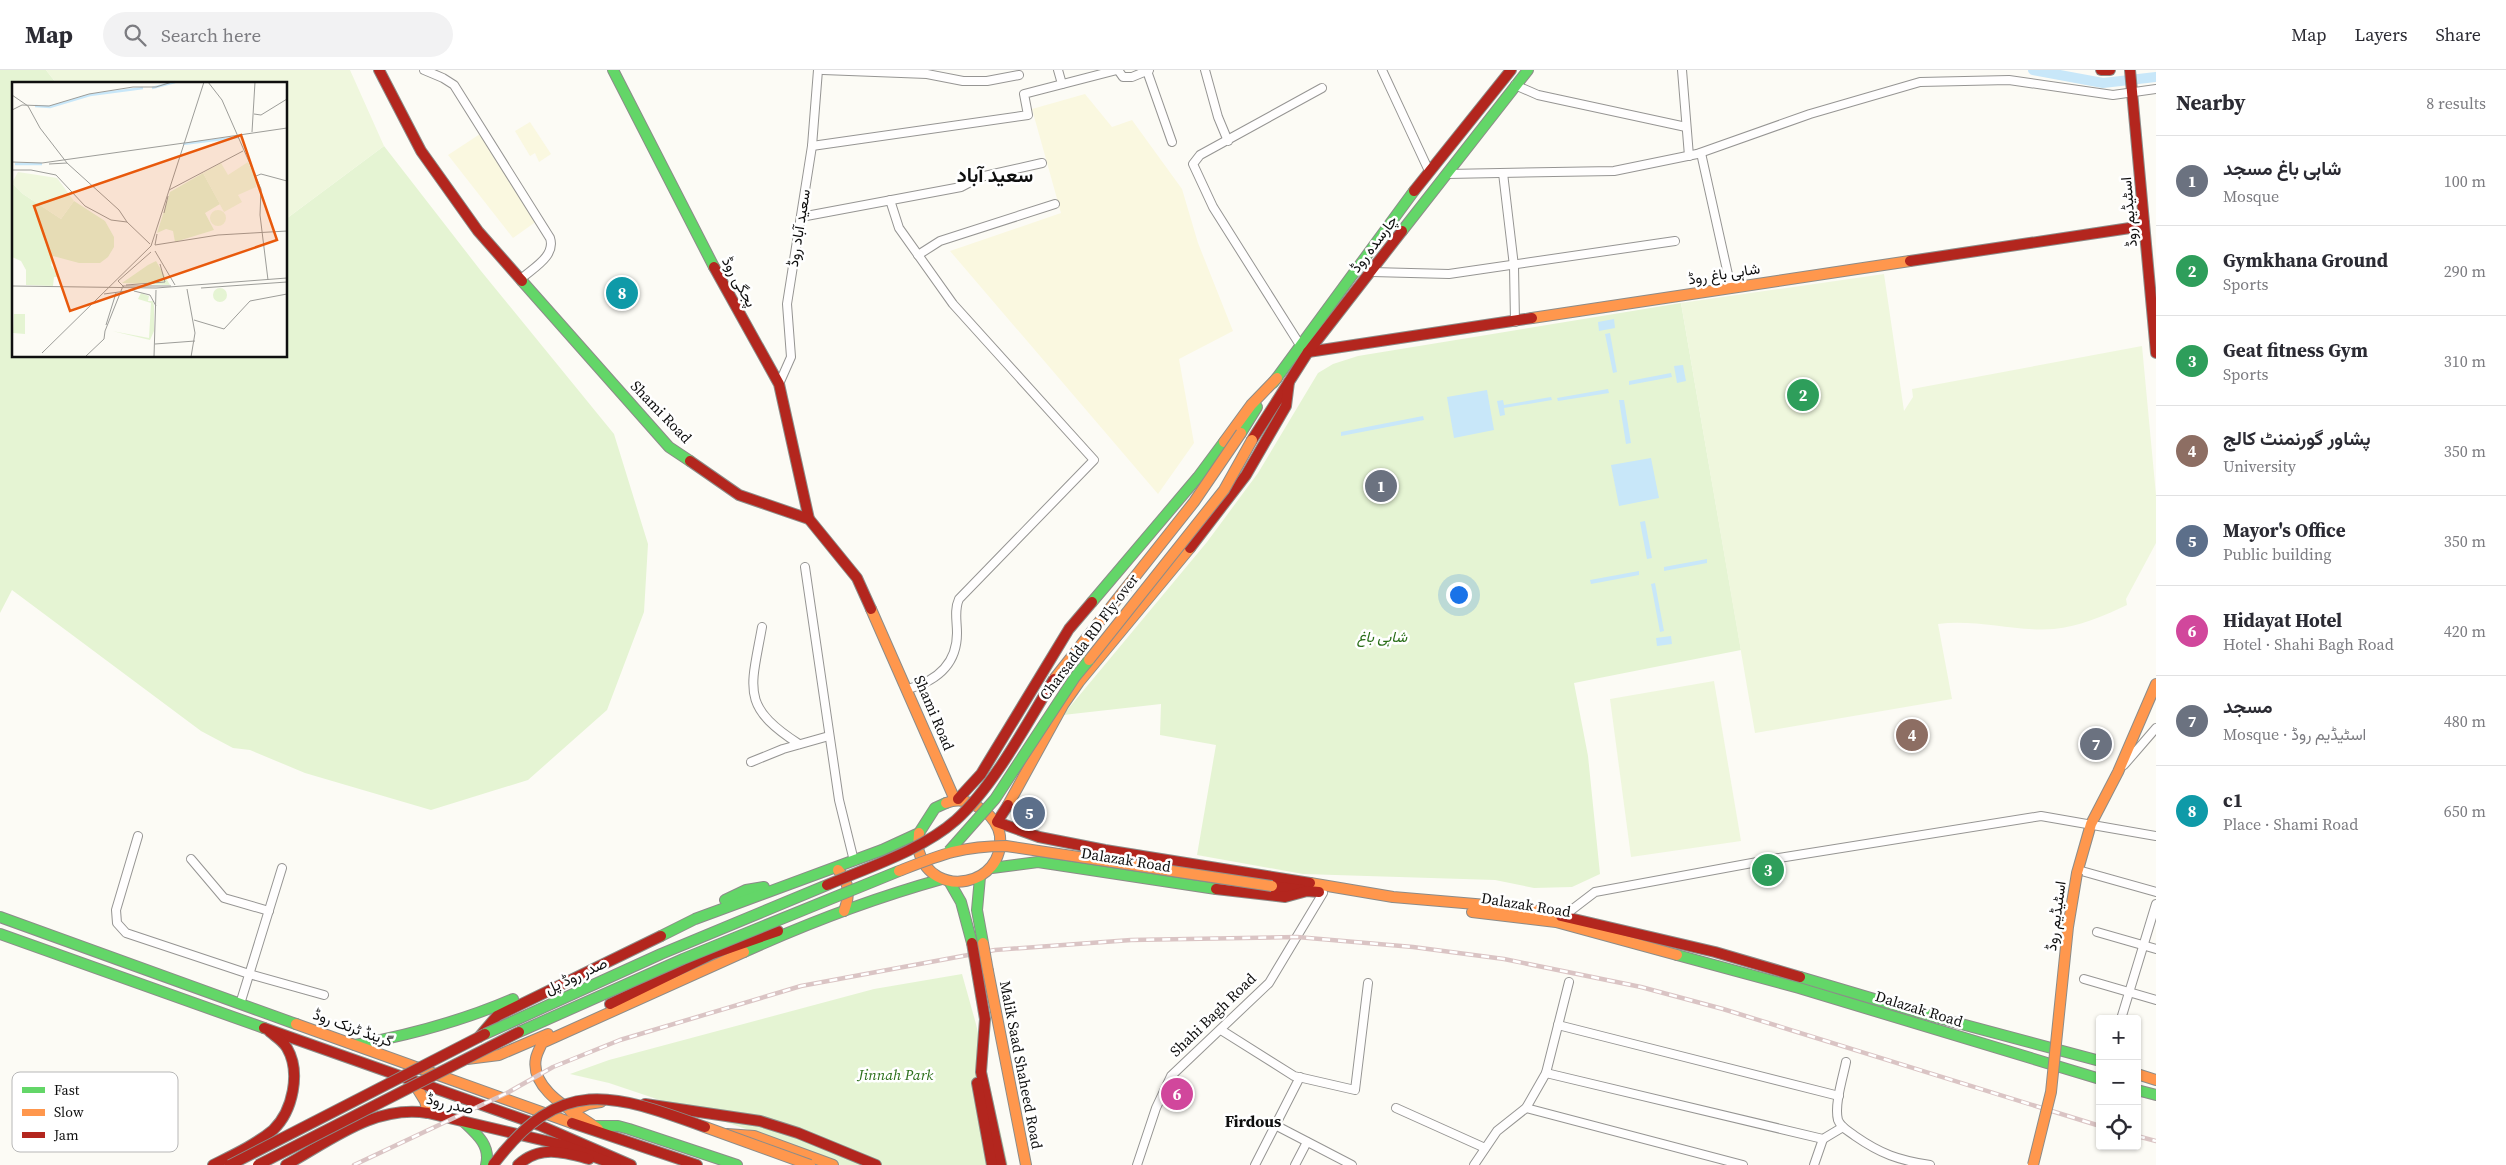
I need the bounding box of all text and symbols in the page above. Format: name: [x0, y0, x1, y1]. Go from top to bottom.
search box: [103, 12, 453, 57]
text: Map: [25, 18, 73, 51]
icon: search: [121, 21, 149, 49]
text: Search here: [161, 22, 261, 48]
text: Map: [2291, 22, 2326, 47]
text: Layers: [2354, 22, 2407, 47]
text: Share: [2435, 22, 2481, 47]
inset map: [12, 82, 288, 358]
text: Nearby: [2176, 88, 2246, 117]
text: 8 results: [2426, 92, 2486, 114]
text: شاہی باغ مسجد: [2223, 155, 2342, 181]
district label: سعید آباد: [957, 161, 1033, 189]
text: 1: [2188, 170, 2196, 192]
text: 100 m: [2444, 170, 2486, 192]
street label: اسٹیڈیم روڈ: [2115, 176, 2142, 248]
text: Mosque: [2223, 185, 2279, 207]
street label: سعید آباد روڈ: [782, 187, 815, 268]
street label: چارسدہ روڈ: [1345, 211, 1402, 277]
text: Gymkhana Ground: [2223, 247, 2388, 273]
street label: پجگی روڈ: [717, 253, 762, 311]
street label: شاہی باغ روڈ: [1686, 257, 1762, 291]
text: 2: [2188, 260, 2196, 282]
text: 290 m: [2444, 260, 2486, 282]
text: Sports: [2223, 273, 2268, 295]
pin: 8: [606, 274, 638, 312]
text: Geat fitness Gym: [2223, 337, 2368, 363]
text: 3: [2188, 350, 2196, 372]
text: 310 m: [2444, 350, 2486, 372]
text: Sports: [2223, 363, 2268, 385]
street label: Shami Road: [626, 376, 697, 448]
pin: 2: [1787, 376, 1819, 414]
text: پشاور گورنمنٹ کالج: [2223, 425, 2371, 451]
text: 4: [2188, 440, 2196, 462]
text: 350 m: [2444, 440, 2486, 462]
text: University: [2223, 455, 2296, 477]
pin: 1: [1365, 467, 1397, 505]
text: Mayor's Office: [2223, 517, 2346, 543]
text: 5: [2188, 530, 2196, 552]
text: 350 m: [2444, 530, 2486, 552]
text: Public building: [2223, 543, 2332, 565]
street label: Charsadda RD Fly-over: [1034, 569, 1143, 704]
your location: [1446, 582, 1472, 608]
text: Hidayat Hotel: [2223, 607, 2342, 633]
text: 6: [2188, 620, 2196, 642]
text: 420 m: [2444, 620, 2486, 642]
park label: شاہی باغ: [1357, 626, 1408, 648]
text: Hotel · Shahi Bagh Road: [2223, 633, 2394, 655]
street label: Shami Road: [909, 672, 960, 754]
text: مسجد: [2223, 693, 2273, 719]
text: 7: [2188, 710, 2196, 732]
text: 480 m: [2444, 710, 2486, 732]
pin: 4: [1896, 716, 1928, 754]
text: Mosque · اسٹیڈیم روڈ: [2223, 723, 2366, 745]
pin: 7: [2080, 725, 2112, 763]
text: c1: [2223, 787, 2243, 813]
pin: 5: [1013, 794, 1045, 832]
text: 8: [2188, 800, 2196, 822]
text: 650 m: [2444, 800, 2486, 822]
text: Place · Shami Road: [2223, 813, 2358, 835]
street label: Dalazak Road: [1080, 842, 1173, 877]
pin: 3: [1752, 851, 1784, 889]
street label: اسٹیڈیم روڈ: [2040, 880, 2071, 952]
street label: Dalazak Road: [1480, 887, 1573, 922]
street label: صدر روڈ پل: [541, 952, 610, 999]
street label: Shahi Bagh Road: [1165, 968, 1261, 1061]
street label: Malik Saad Shaheed Road: [995, 979, 1048, 1151]
street label: Dalazak Road: [1873, 985, 1966, 1032]
street label: گرینڈ ٹرنک روڈ: [310, 1003, 396, 1052]
map controls: [2096, 1015, 2141, 1150]
button: +: [2096, 1015, 2141, 1060]
button: −: [2096, 1060, 2141, 1105]
park label: Jinnah Park: [857, 1064, 934, 1085]
legend: [12, 1072, 178, 1152]
pin: 6: [1161, 1075, 1193, 1113]
text: Fast: [54, 1080, 80, 1100]
street label: صدر روڈ: [424, 1088, 476, 1119]
text: Slow: [54, 1102, 84, 1122]
button: locate: [2096, 1105, 2141, 1150]
district label: Firdous: [1225, 1110, 1281, 1132]
text: Jam: [53, 1125, 79, 1145]

